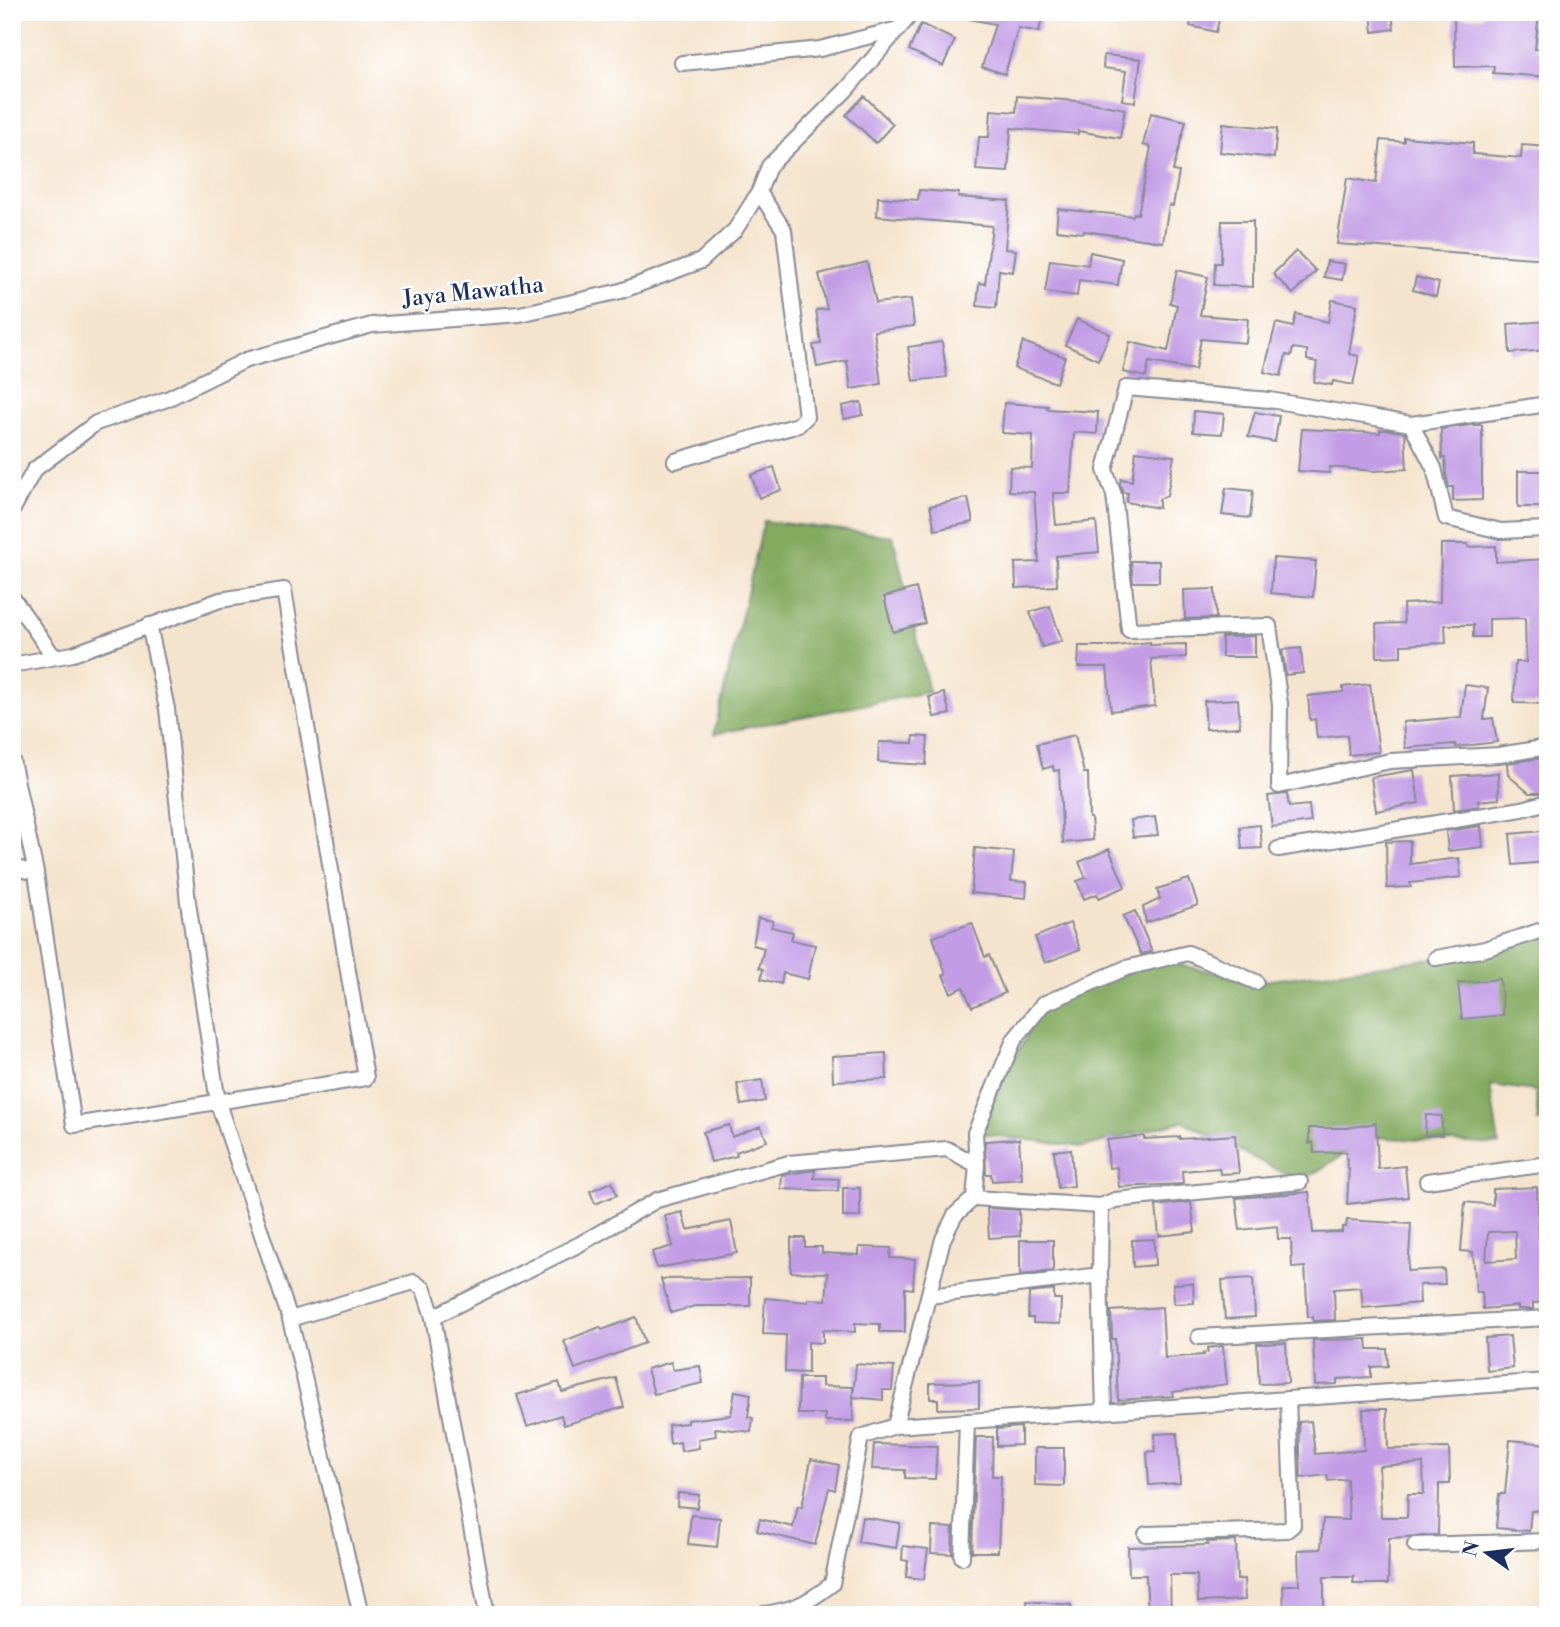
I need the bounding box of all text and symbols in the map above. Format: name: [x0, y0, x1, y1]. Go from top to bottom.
street label: Jaya Mawatha: [400, 271, 545, 313]
north arrow: [1452, 1518, 1522, 1588]
text: N: [1458, 1539, 1485, 1559]

